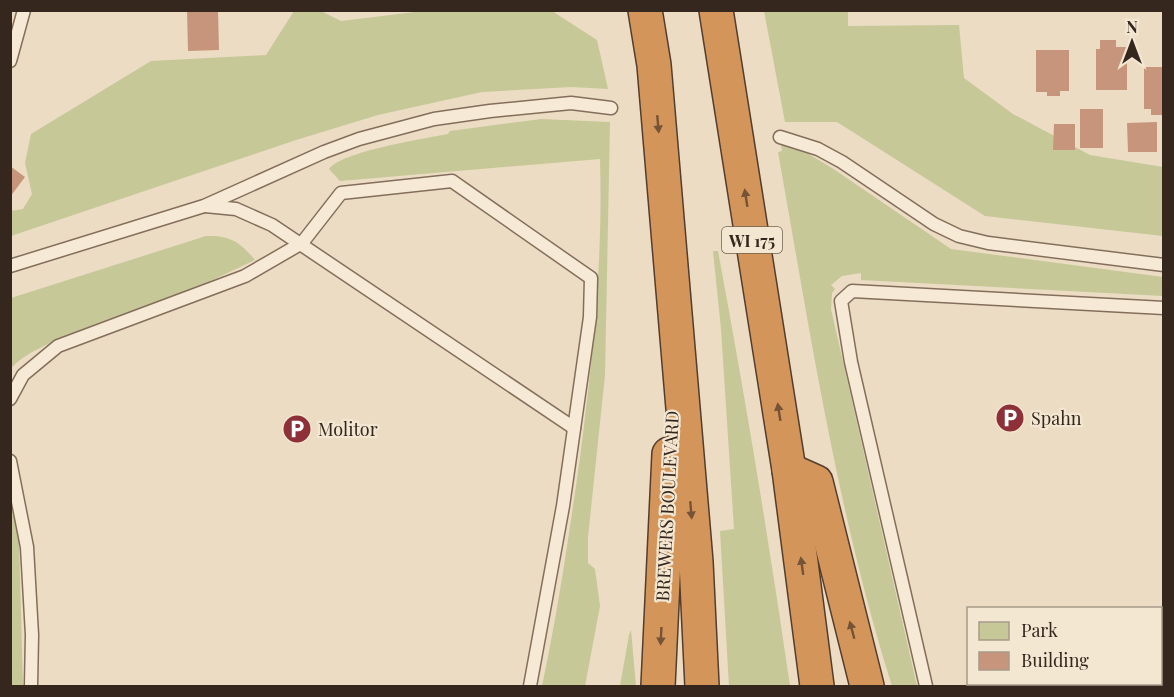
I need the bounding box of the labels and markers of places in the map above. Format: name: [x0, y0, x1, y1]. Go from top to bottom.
parking icon: Spahn: [994, 402, 1026, 434]
place label: Spahn: [1031, 406, 1082, 430]
parking icon: Molitor: [281, 413, 313, 445]
place label: Molitor: [318, 417, 378, 441]

